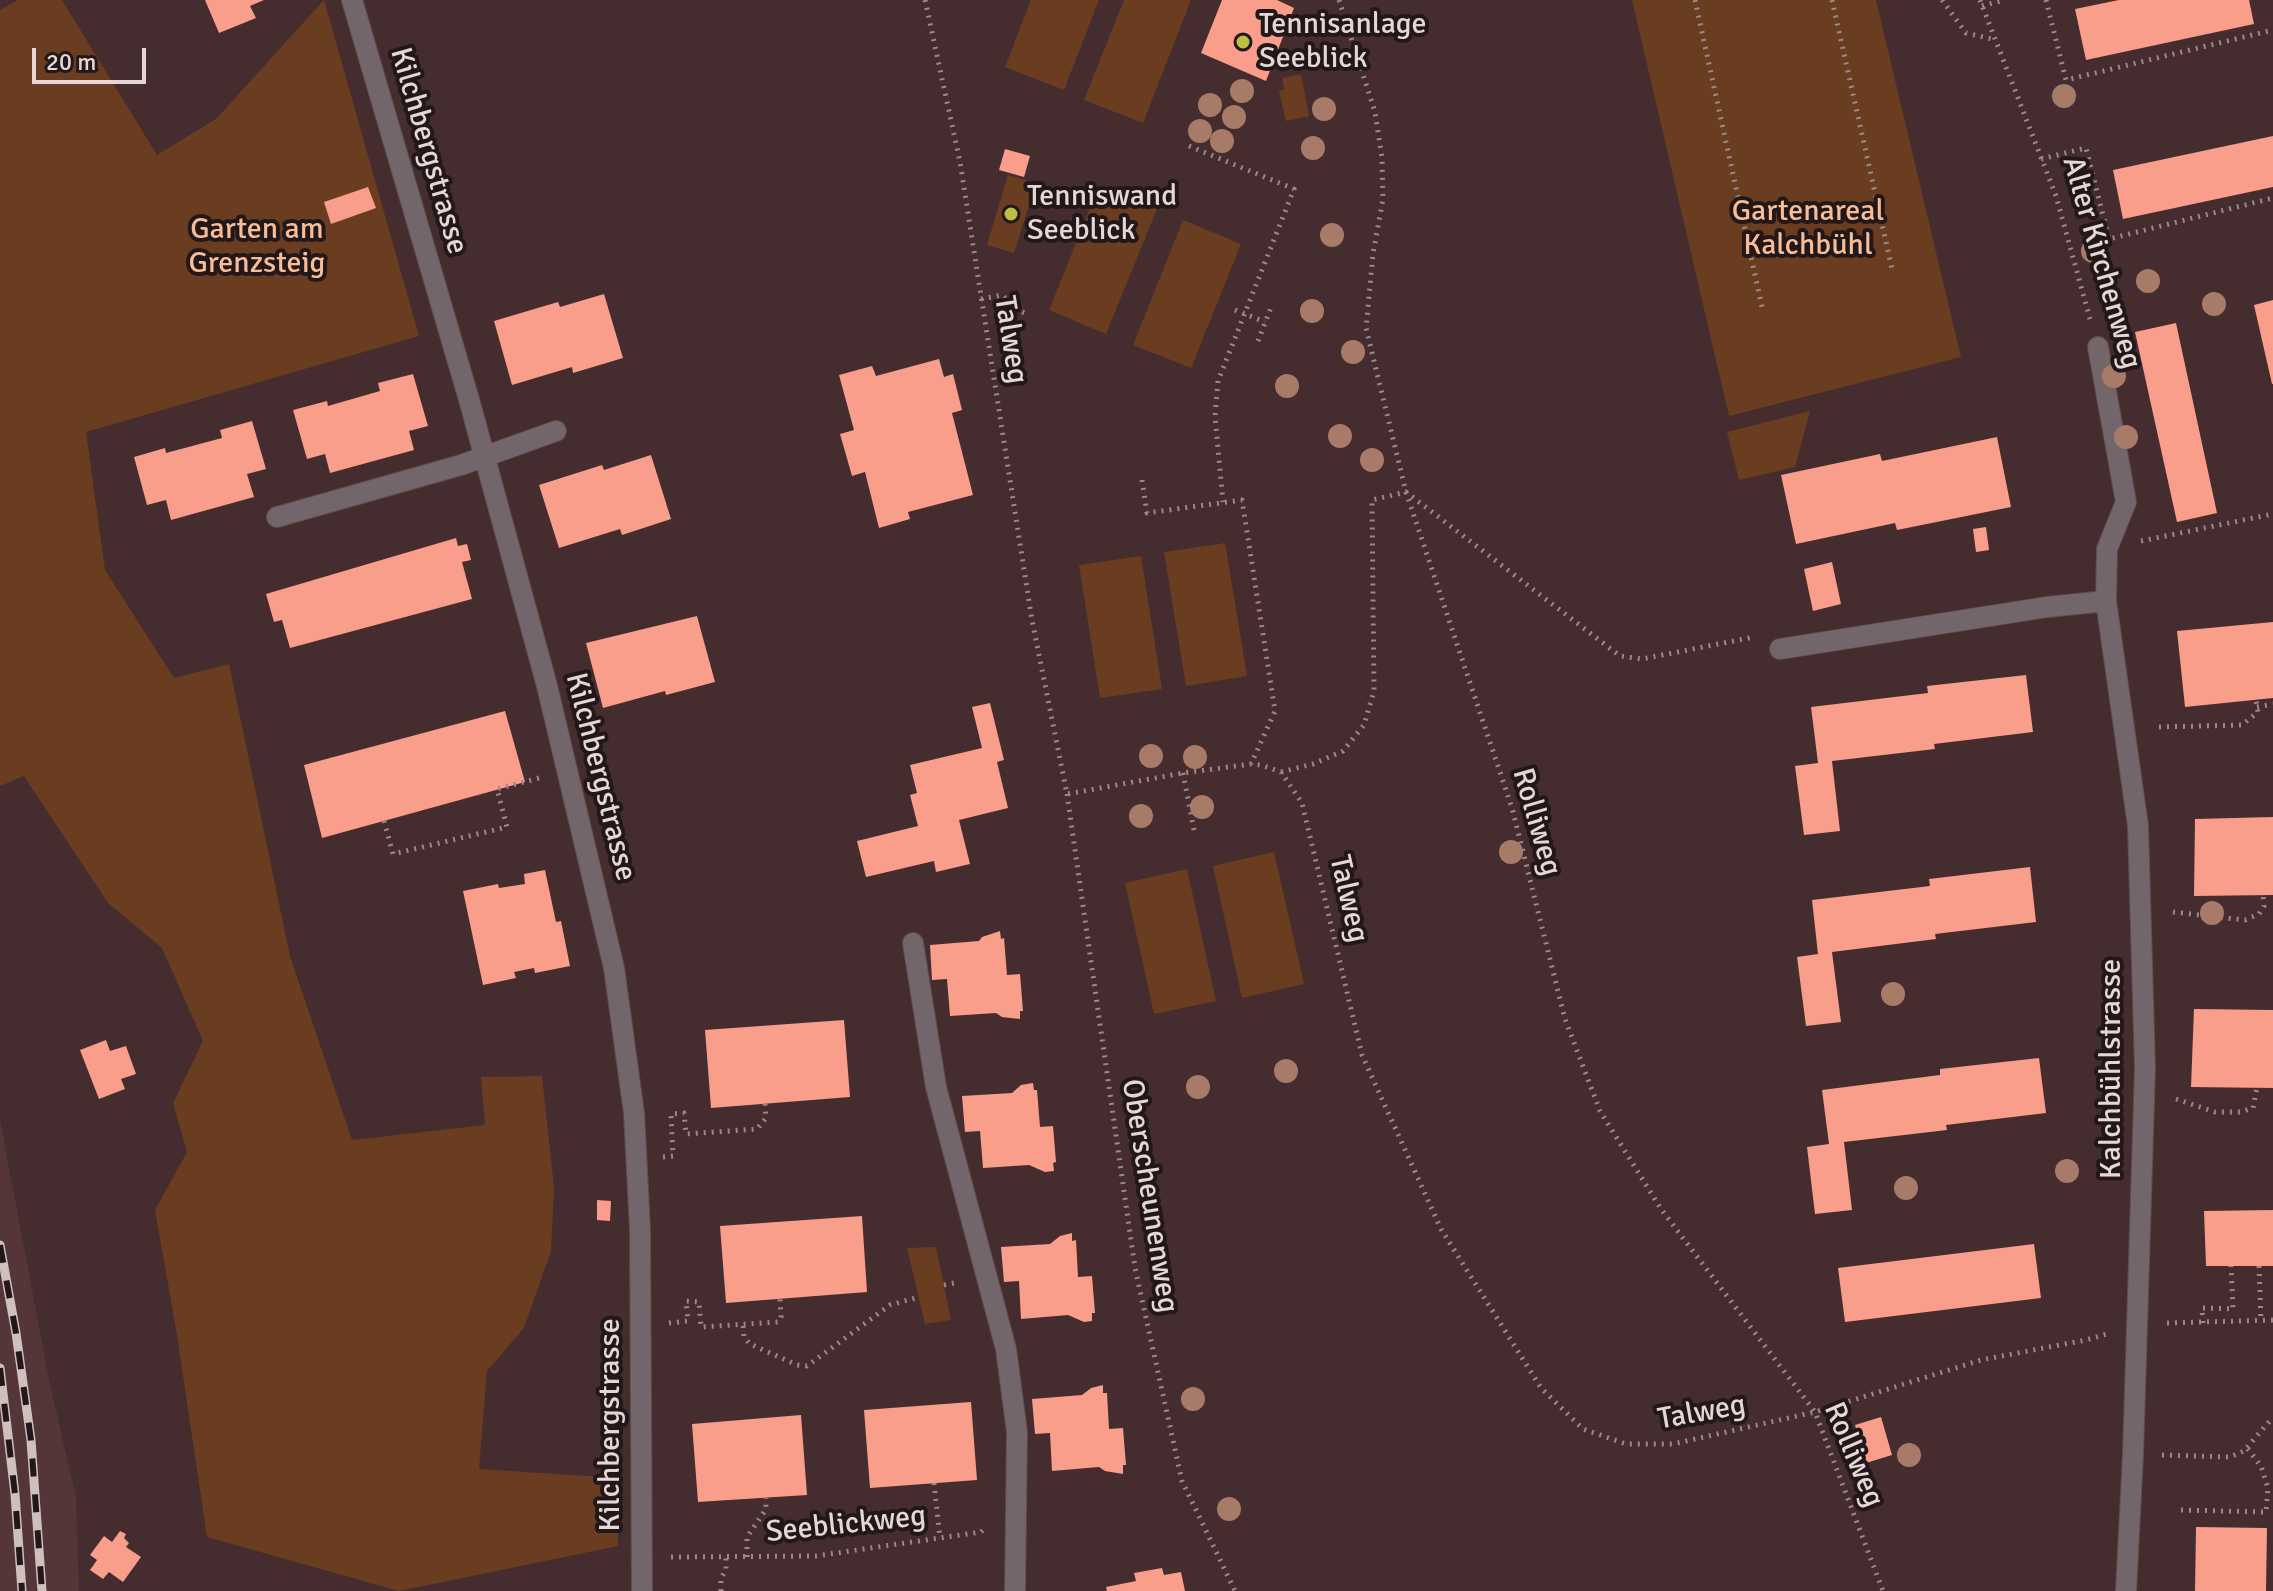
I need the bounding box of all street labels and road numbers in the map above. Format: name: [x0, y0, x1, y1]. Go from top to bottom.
street label: Kilchbergstrasse: [381, 43, 475, 259]
street label: Alter Kirchenweg: [2053, 153, 2149, 373]
street label: Talweg: [985, 293, 1035, 387]
street label: Kilchbergstrasse: [557, 669, 643, 885]
street label: Rolliweg: [1503, 764, 1569, 880]
street label: Talweg: [1321, 852, 1375, 946]
street label: Kalchbühlstrasse: [2094, 959, 2130, 1179]
street label: Oberscheunenweg: [1113, 1077, 1185, 1315]
street label: Kilchbergstrasse: [593, 1318, 629, 1532]
street label: Talweg: [1655, 1388, 1749, 1438]
street label: Rolliweg: [1815, 1397, 1891, 1513]
street label: Seeblickweg: [764, 1499, 928, 1551]

